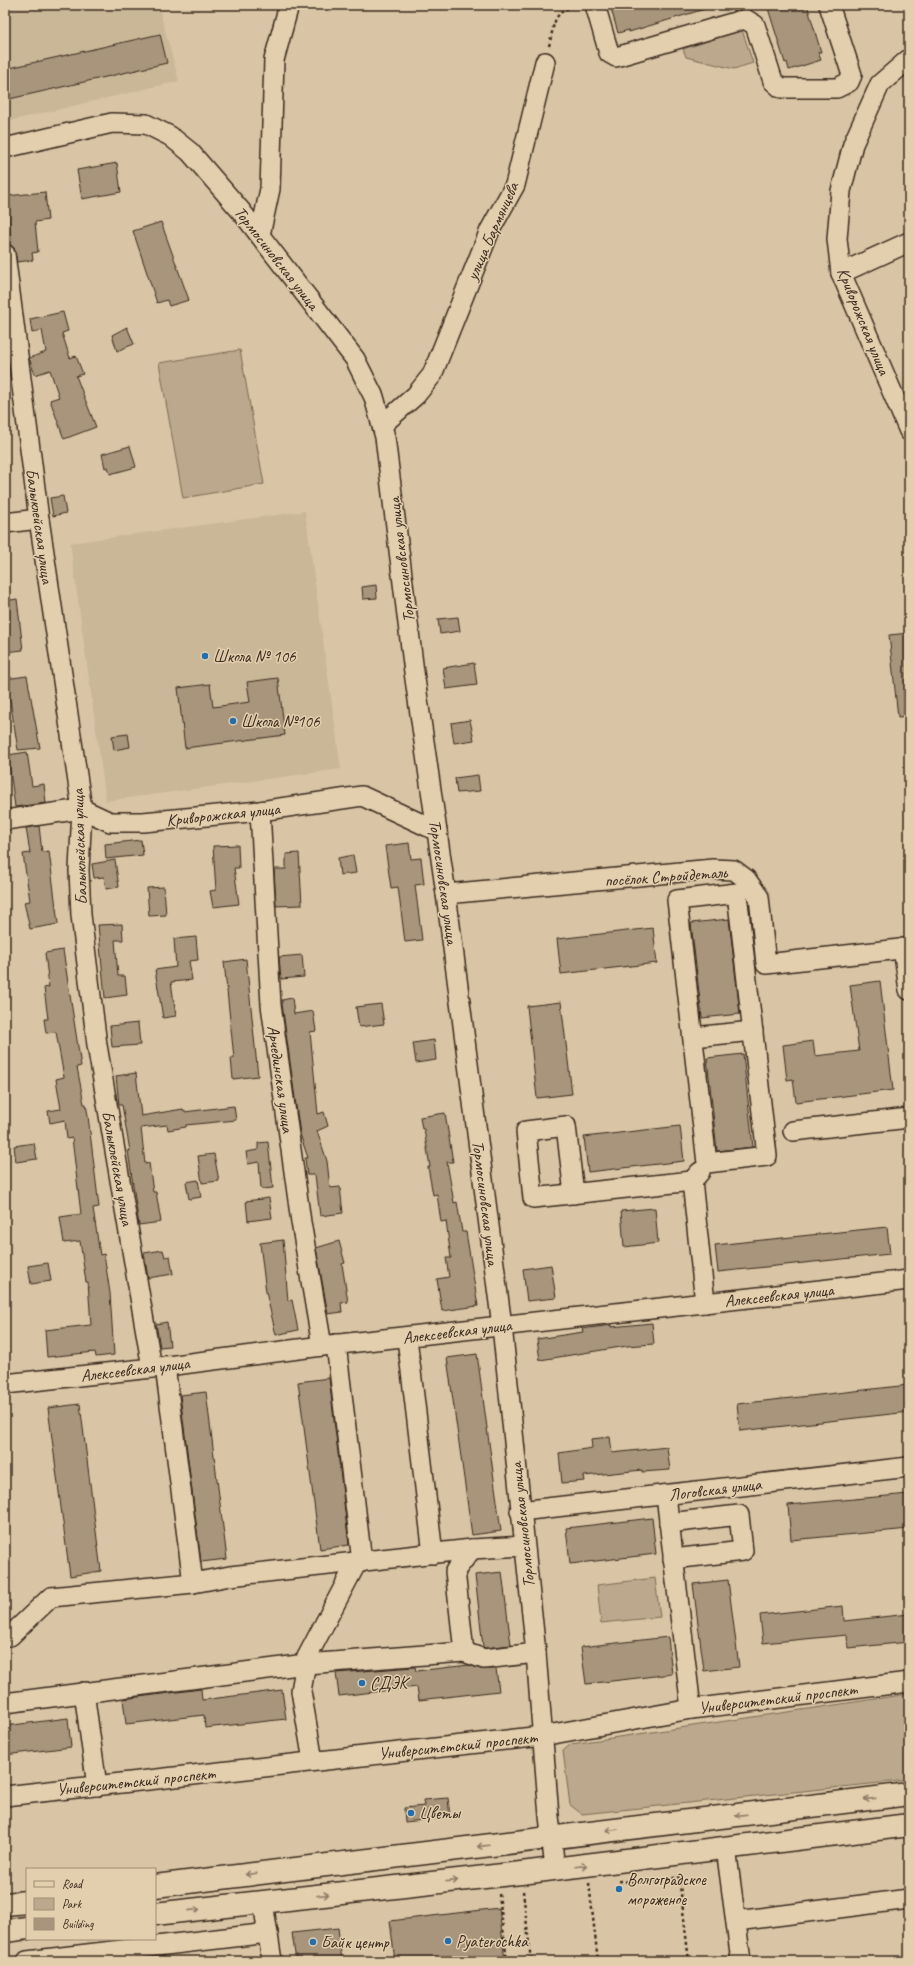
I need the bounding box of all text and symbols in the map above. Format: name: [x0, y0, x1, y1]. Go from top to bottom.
street label: улица Бармянцева: [461, 177, 524, 284]
street label: Тормосиновская улица: [230, 202, 325, 316]
street label: Криворожская улица: [832, 264, 895, 379]
street label: Балыклейская улица: [21, 467, 58, 586]
street label: Тормосиновская улица: [383, 494, 420, 624]
place label: Школа № 106: [213, 646, 297, 667]
marker: Школа № 106: [200, 651, 210, 661]
place label: Школа №106: [241, 711, 321, 732]
marker: Школа №106: [228, 716, 238, 726]
street label: Балыклейская улица: [67, 787, 92, 905]
street label: Криворожская улица: [165, 798, 282, 831]
street label: Тормосиновская улица: [424, 818, 463, 948]
street label: посёлок Стройдеталь: [604, 862, 730, 891]
street label: Арчединская улица: [263, 1024, 299, 1136]
street label: Балыклейская улица: [97, 1109, 138, 1228]
street label: Тормосиновская улица: [467, 1139, 504, 1269]
street label: Алексеевская улица: [724, 1279, 836, 1312]
street label: Алексеевская улица: [402, 1314, 514, 1349]
street label: Алексеевская улица: [80, 1352, 192, 1387]
street label: Тормосиновская улица: [505, 1459, 540, 1589]
street label: Логовская улица: [668, 1473, 764, 1506]
place label: СДЭК: [370, 1673, 411, 1694]
marker: СДЭК: [357, 1678, 367, 1688]
street label: Университетский проспект: [698, 1678, 859, 1719]
street label: Университетский проспект: [378, 1727, 539, 1764]
street label: Университетский проспект: [56, 1763, 217, 1800]
one-way arrow: [864, 1795, 877, 1803]
place label: Цветы: [419, 1803, 462, 1824]
marker: Цветы: [406, 1808, 416, 1818]
one-way arrow: [735, 1811, 748, 1819]
one-way arrow: [606, 1827, 619, 1834]
one-way arrow: [477, 1842, 490, 1850]
one-way arrow: [574, 1862, 587, 1869]
legend: [26, 1868, 156, 1940]
place label: Волгоградское мороженое: [627, 1869, 707, 1910]
one-way arrow: [245, 1871, 258, 1878]
text: Road: [62, 1876, 84, 1892]
one-way arrow: [445, 1877, 458, 1884]
marker: Волгоградское мороженое: [614, 1884, 624, 1894]
one-way arrow: [316, 1891, 329, 1899]
text: Park: [62, 1896, 83, 1912]
one-way arrow: [187, 1906, 200, 1913]
text: Building: [62, 1916, 94, 1932]
place label: Pyaterochka: [456, 1931, 529, 1952]
place label: Байк центр: [321, 1932, 390, 1953]
marker: Pyaterochka: [443, 1936, 453, 1946]
marker: Байк центр: [308, 1937, 318, 1947]

